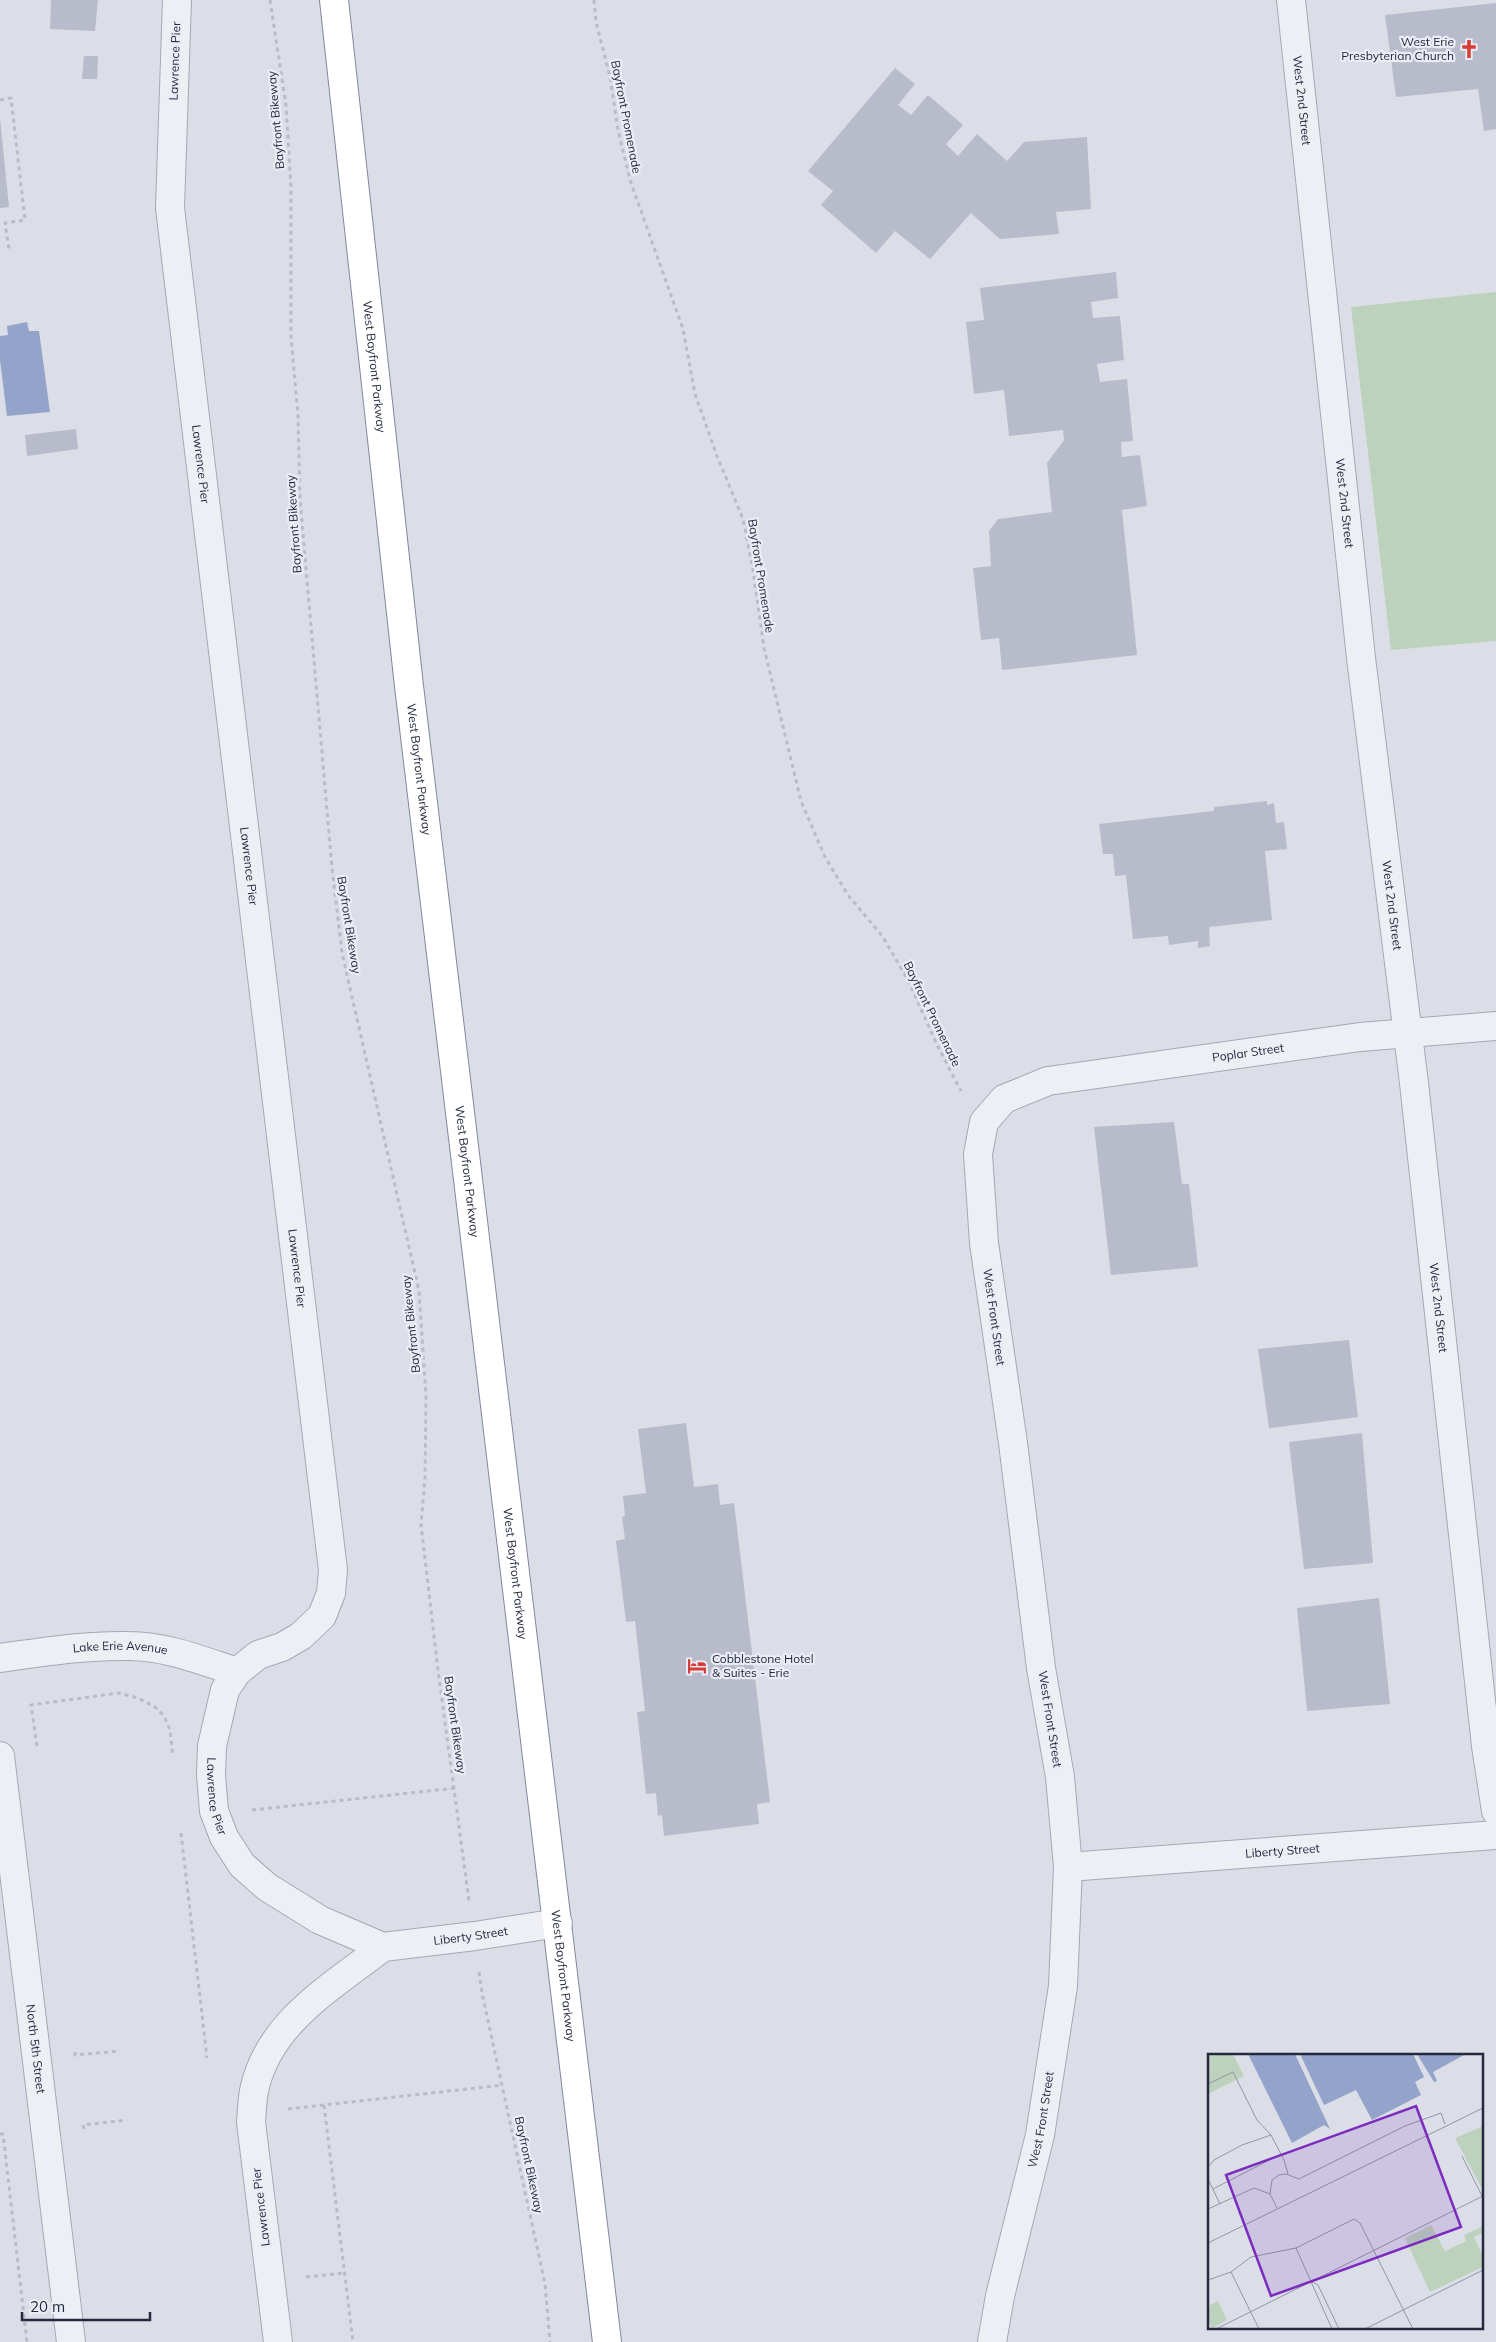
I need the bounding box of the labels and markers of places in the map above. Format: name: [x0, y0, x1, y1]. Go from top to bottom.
place label: West Erie Presbyterian Church: [1341, 34, 1454, 63]
church icon: West Erie Presbyterian Church: [1458, 38, 1480, 60]
place label: Cobblestone Hotel & Suites - Erie: [712, 1651, 814, 1680]
hotel icon: Cobblestone Hotel & Suites - Erie: [686, 1655, 708, 1677]

